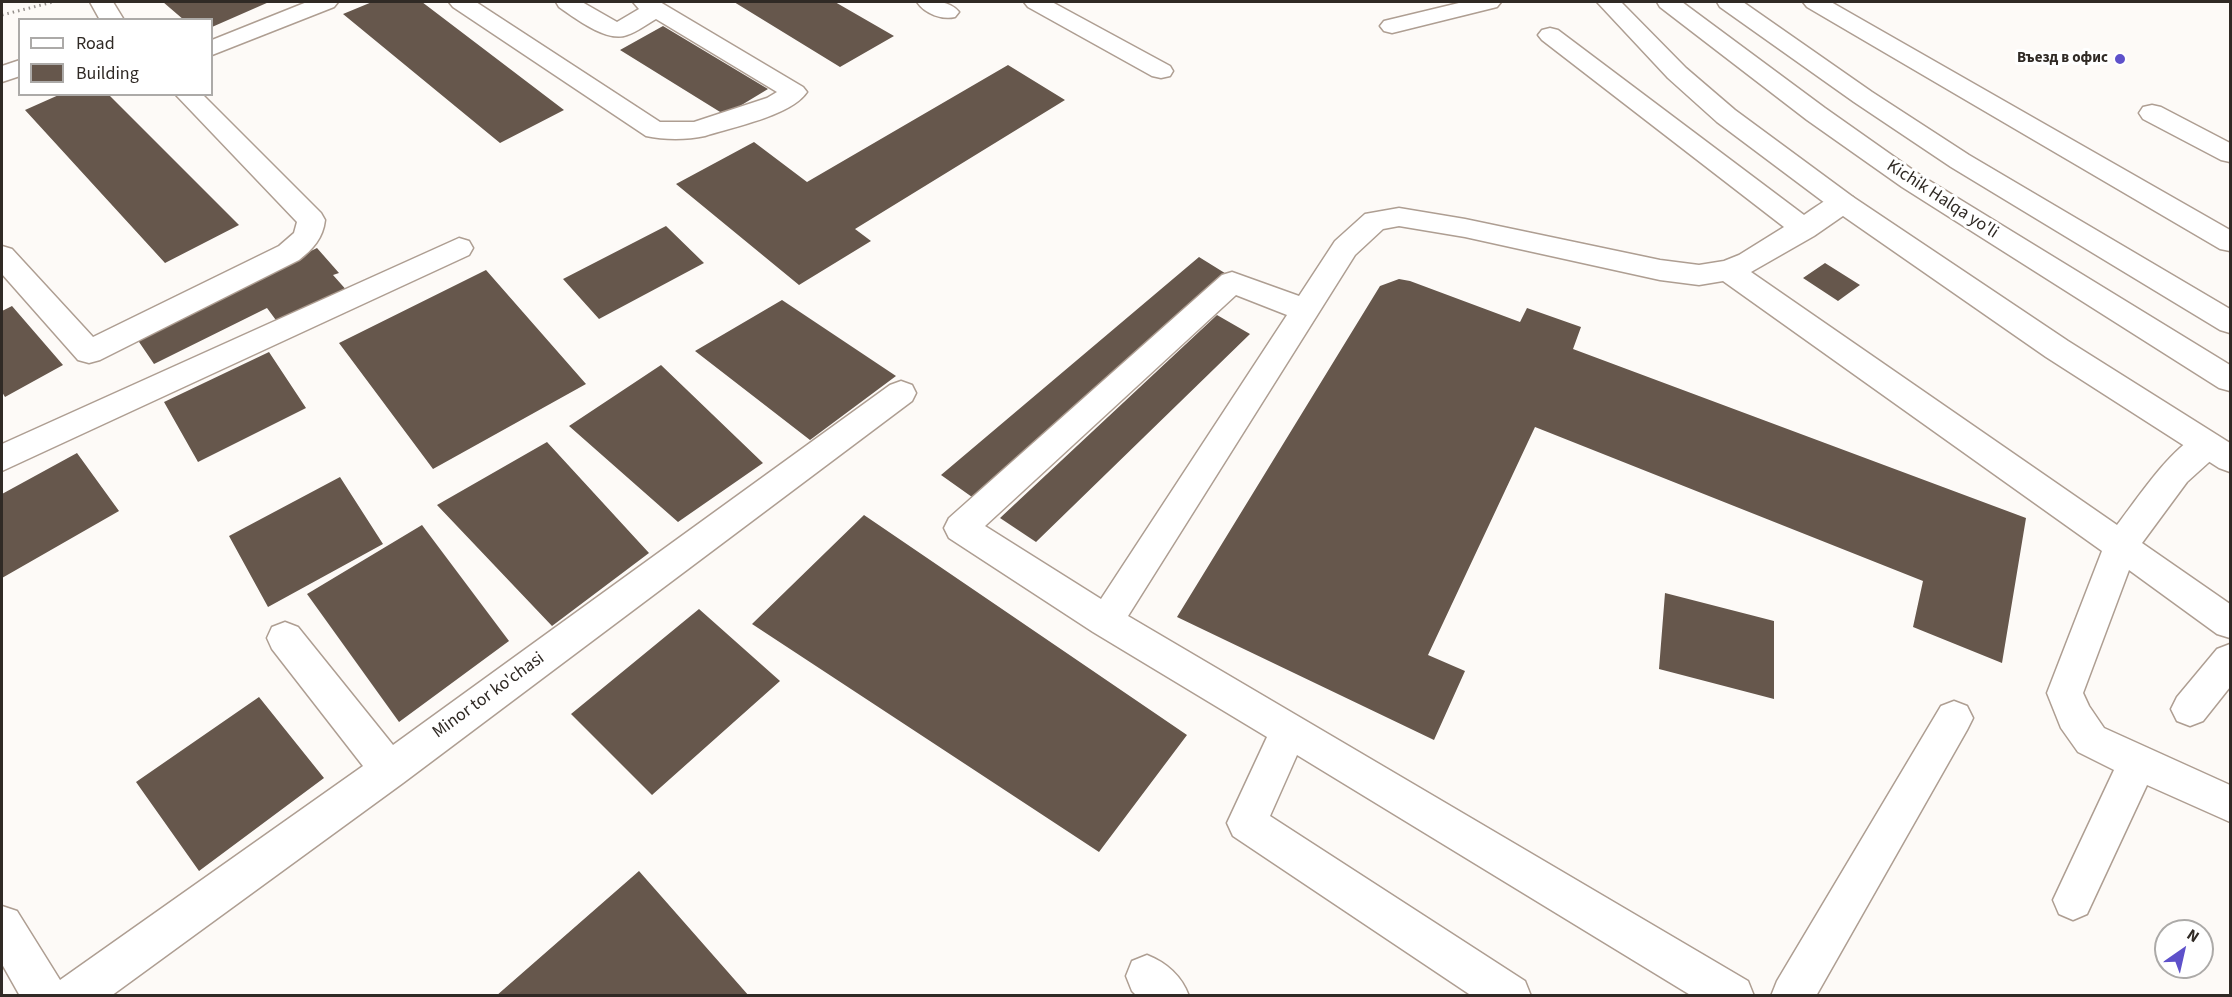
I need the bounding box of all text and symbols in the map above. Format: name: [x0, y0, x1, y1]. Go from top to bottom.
legend: [18, 18, 213, 96]
text: Road: [76, 31, 115, 56]
place label: Въезд в офис: [2017, 50, 2108, 68]
marker: Въезд в офис: [2113, 52, 2127, 66]
text: Building: [76, 61, 139, 86]
street label: Kichik Halqa yo'li: [1882, 156, 2002, 244]
street label: Minor tor ko'chasi: [429, 648, 549, 744]
north arrow: [2154, 919, 2214, 979]
text: N: [2182, 924, 2204, 948]

